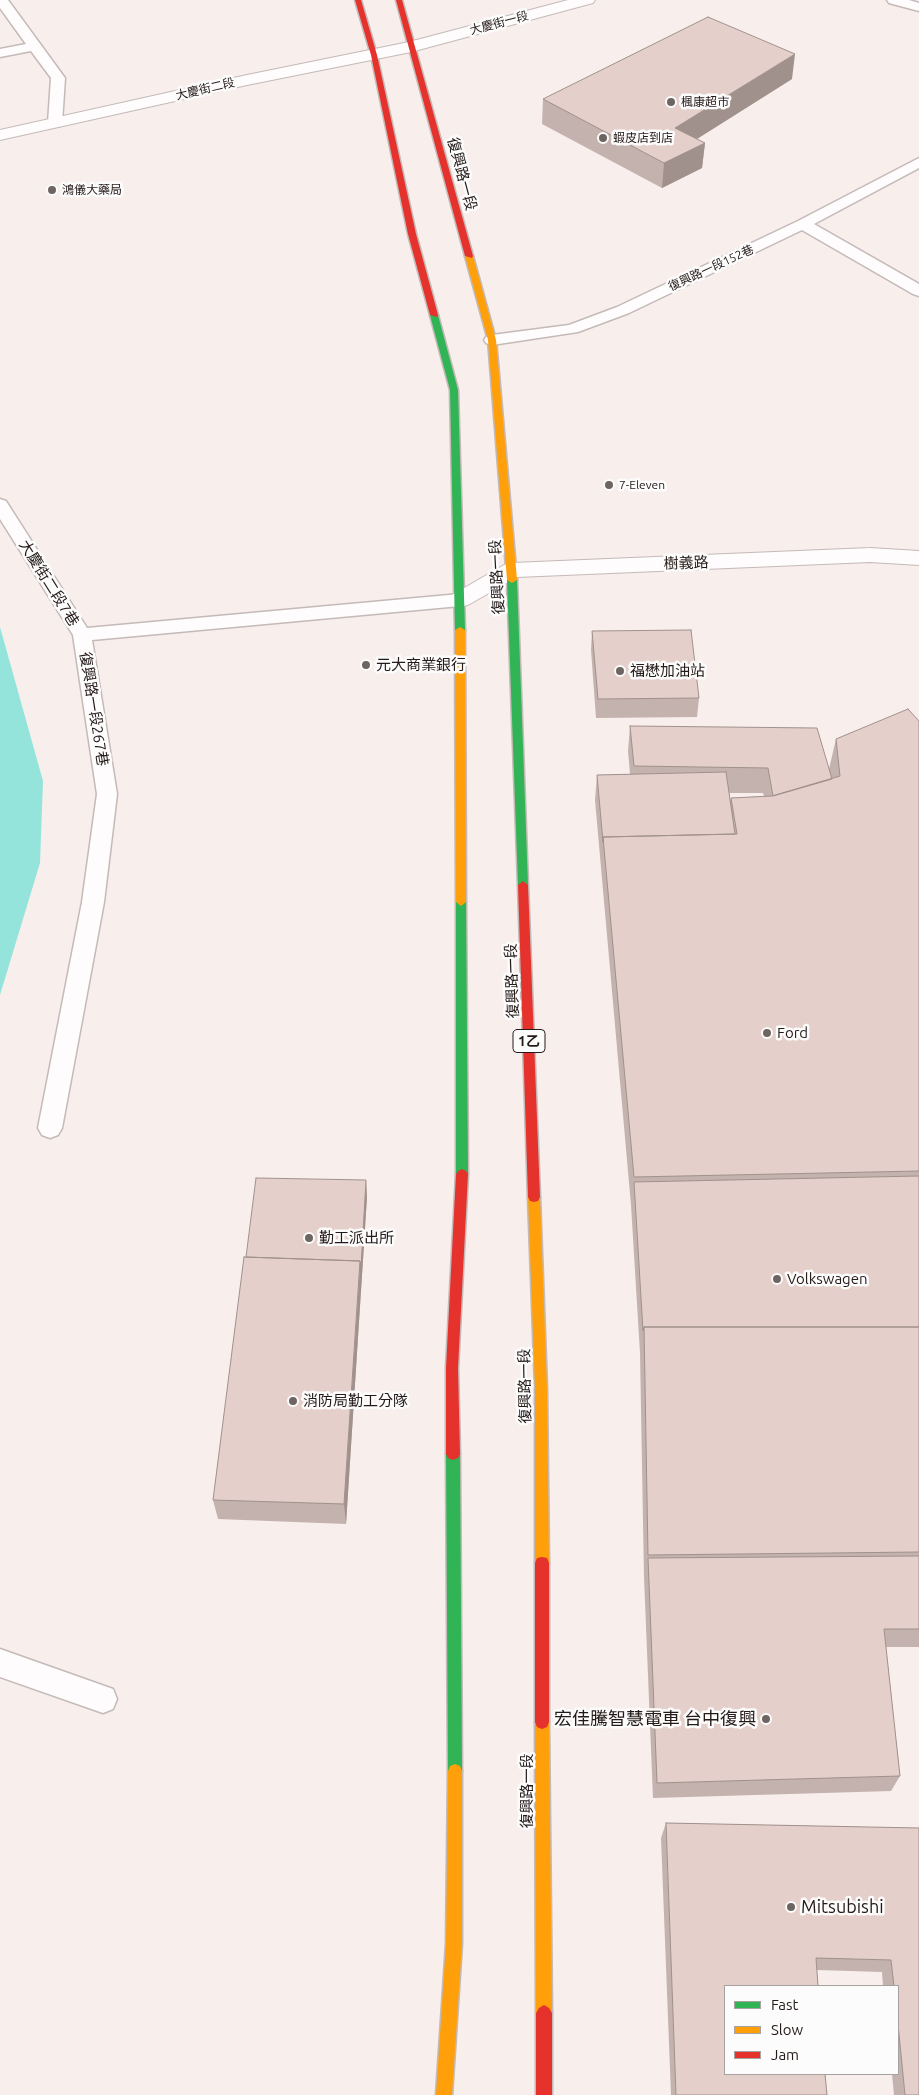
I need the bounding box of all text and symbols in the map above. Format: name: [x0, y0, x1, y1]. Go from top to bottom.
street label: 大慶街一段: [468, 8, 530, 38]
street label: 大慶街二段: [174, 75, 236, 103]
place label: 楓康超市: [681, 95, 729, 109]
marker: 楓康超市: [665, 96, 677, 108]
place label: 蝦皮店到店: [613, 131, 673, 145]
marker: 蝦皮店到店: [597, 132, 609, 144]
street label: 復興路一段: [444, 135, 480, 213]
place label: 鴻儀大藥局: [62, 183, 122, 197]
marker: 鴻儀大藥局: [46, 184, 58, 196]
street label: 復興路一段152巷: [666, 242, 756, 294]
place label: 7-Eleven: [619, 478, 665, 492]
marker: 7-Eleven: [603, 479, 615, 491]
street label: 大慶街二段7巷: [15, 536, 83, 630]
street label: 復興路一段: [486, 539, 508, 615]
street label: 樹義路: [663, 553, 709, 573]
street label: 復興路一段267巷: [76, 651, 112, 767]
place label: 元大商業銀行: [376, 656, 466, 674]
marker: 元大商業銀行: [360, 659, 372, 671]
place label: 福懋加油站: [630, 662, 705, 680]
marker: 福懋加油站: [614, 665, 626, 677]
street label: 復興路一段: [502, 943, 522, 1019]
place label: Ford: [777, 1024, 808, 1042]
marker: Ford: [761, 1027, 773, 1039]
road number: 1乙: [513, 1030, 545, 1052]
place label: 勤工派出所: [319, 1229, 394, 1247]
marker: 勤工派出所: [303, 1232, 315, 1244]
place label: Volkswagen: [787, 1270, 868, 1288]
marker: Volkswagen: [771, 1273, 783, 1285]
street label: 復興路一段: [515, 1348, 535, 1424]
place label: 消防局勤工分隊: [303, 1392, 408, 1410]
marker: 消防局勤工分隊: [287, 1395, 299, 1407]
place label: 宏佳騰智慧電車 台中復興: [554, 1708, 756, 1730]
marker: 宏佳騰智慧電車 台中復興: [760, 1713, 772, 1725]
street label: 復興路一段: [518, 1754, 536, 1828]
place label: Mitsubishi: [801, 1896, 884, 1918]
marker: Mitsubishi: [785, 1901, 797, 1913]
legend: [724, 1985, 899, 2075]
text: Fast: [771, 1996, 798, 2013]
text: Slow: [771, 2021, 803, 2038]
text: Jam: [771, 2046, 799, 2063]

